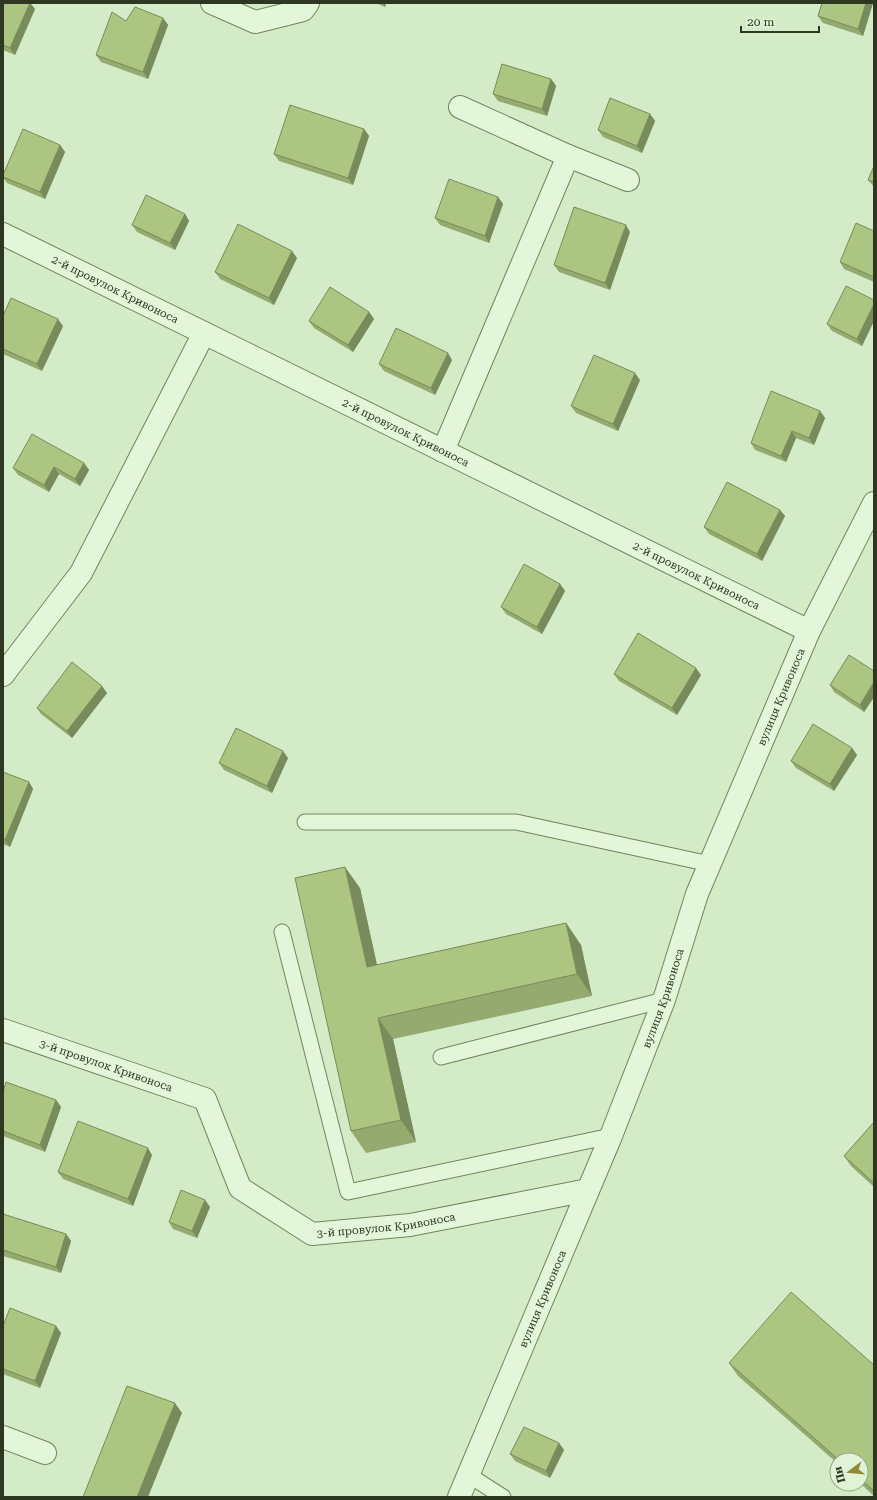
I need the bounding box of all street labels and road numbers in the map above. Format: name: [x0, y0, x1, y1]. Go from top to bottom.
street label: 2-й провулок Кривоноса: [49, 253, 180, 326]
street label: 2-й провулок Кривоноса: [340, 396, 471, 470]
street label: 2-й провулок Кривоноса: [631, 539, 762, 613]
street label: вулиця Кривоноса: [755, 646, 808, 748]
street label: вулиця Кривоноса: [640, 947, 687, 1050]
street label: 3-й провулок Кривоноса: [38, 1037, 174, 1094]
street label: 3-й провулок Кривоноса: [316, 1210, 456, 1241]
street label: вулиця Кривоноса: [517, 1248, 569, 1350]

